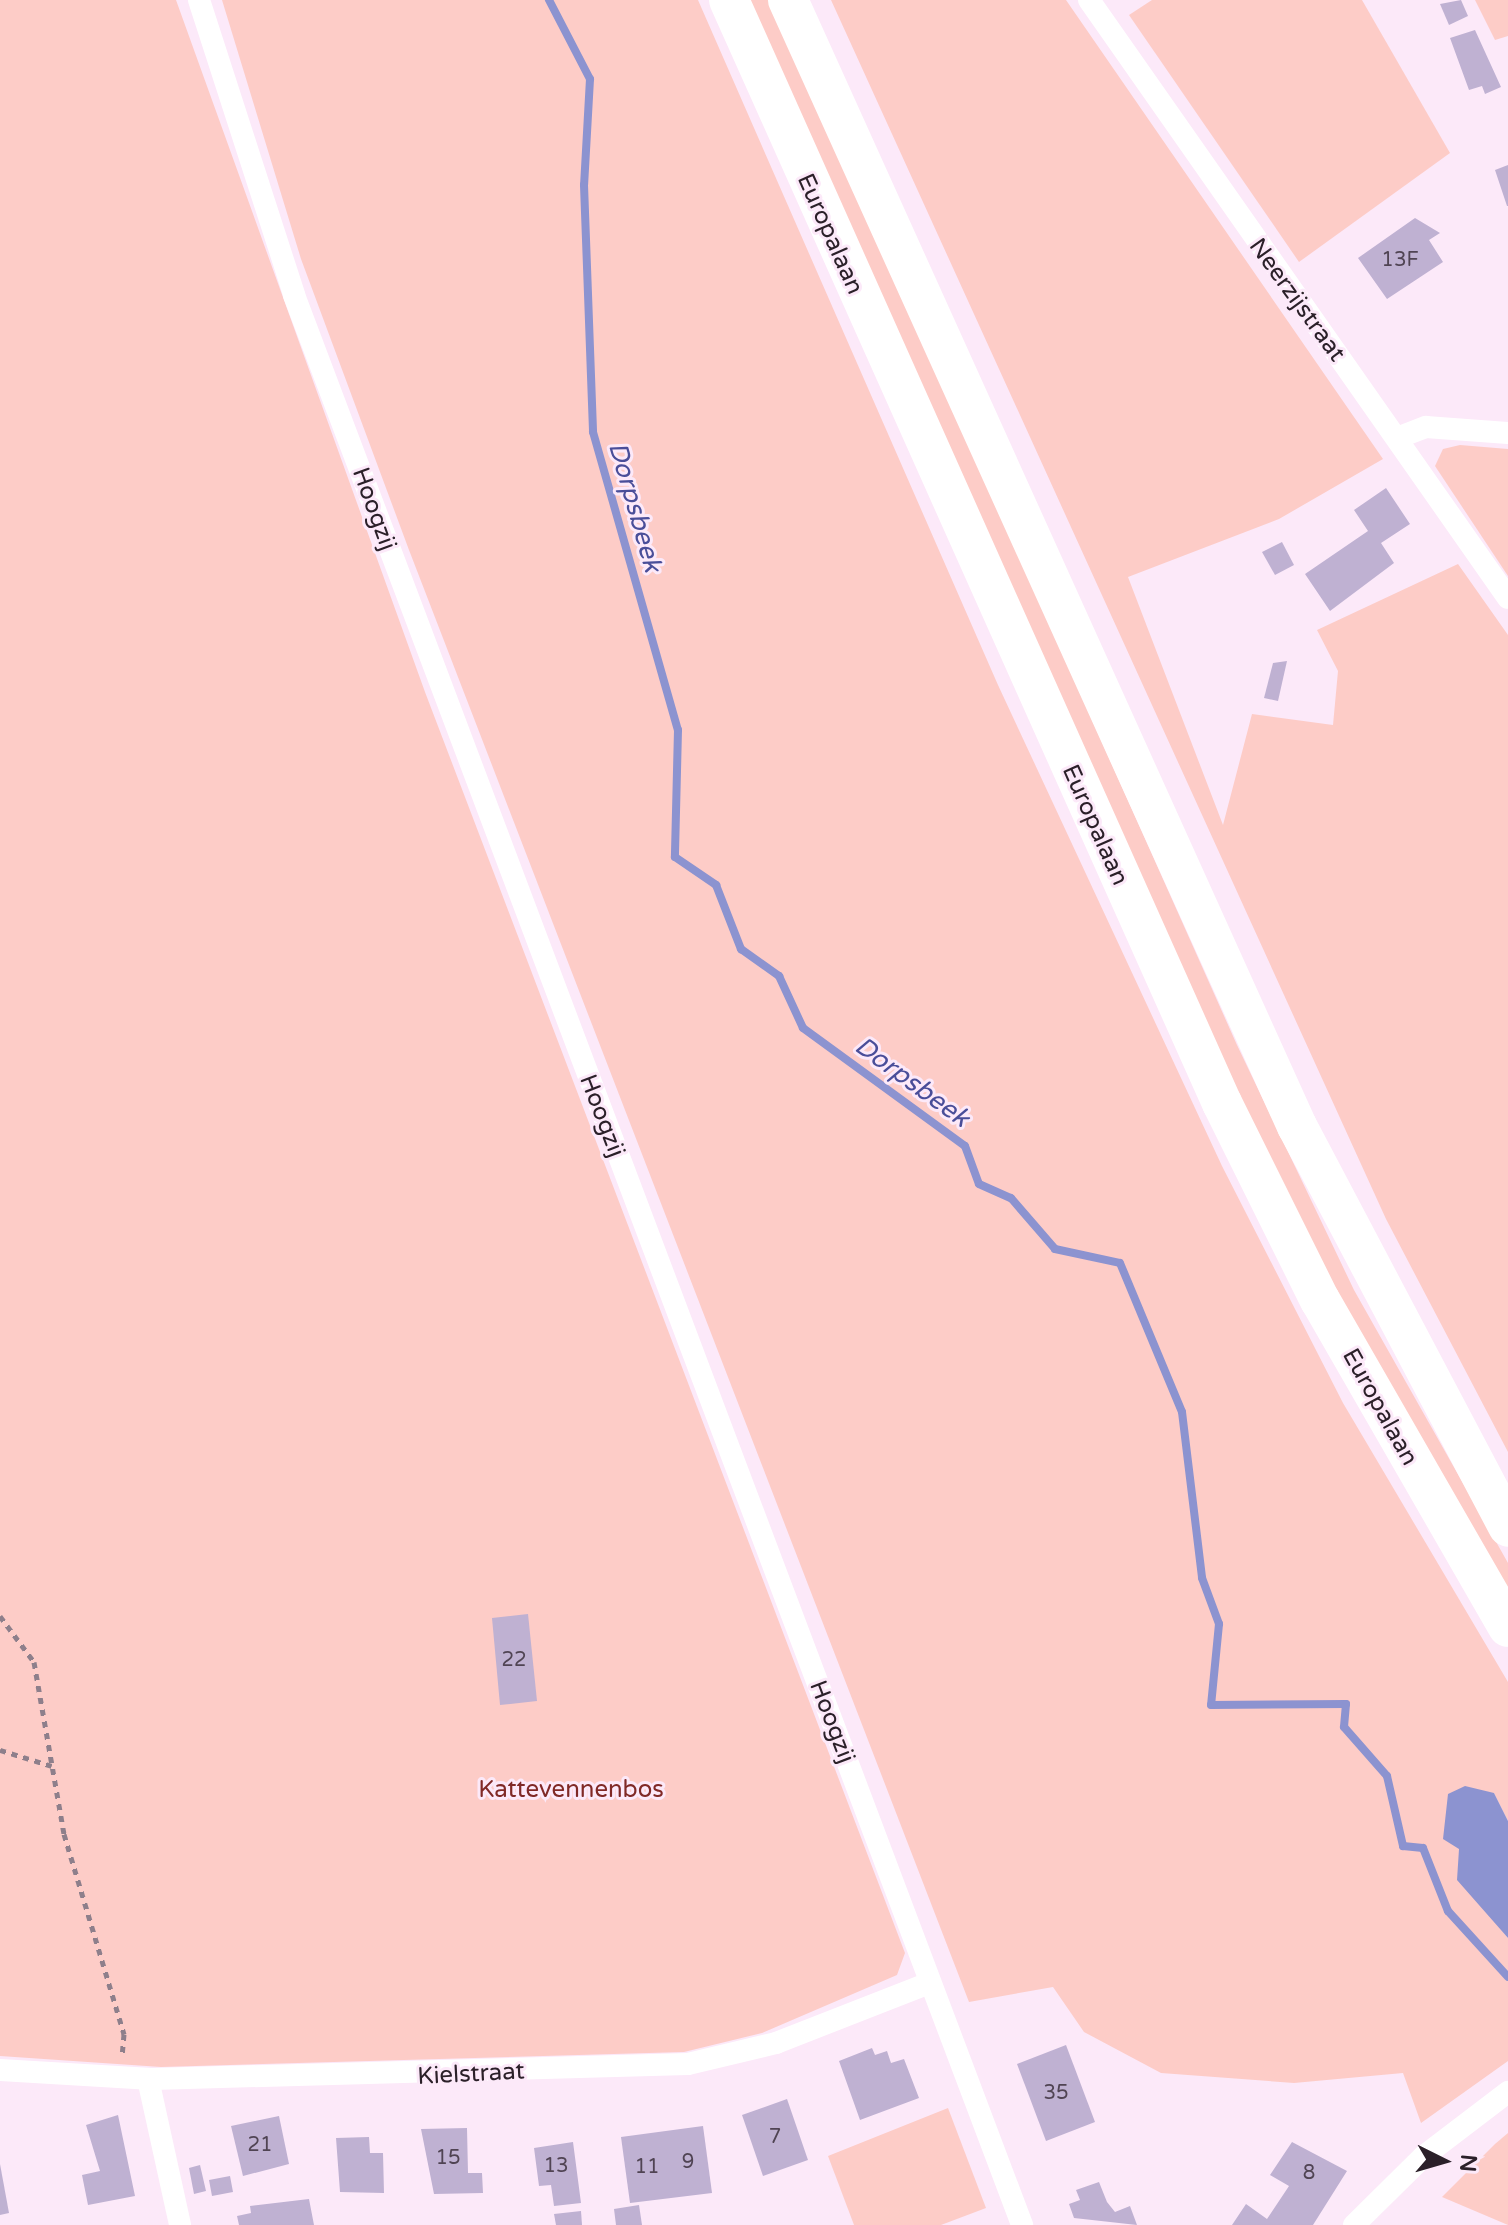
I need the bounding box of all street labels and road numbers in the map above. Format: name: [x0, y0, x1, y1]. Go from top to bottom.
street label: Europalaan: [791, 169, 869, 299]
street label: Neerzijstraat: [1243, 233, 1351, 367]
street label: Hoogzij: [346, 464, 402, 554]
street label: Europalaan: [1056, 760, 1134, 890]
street label: Hoogzij: [573, 1071, 631, 1161]
street label: Europalaan: [1336, 1344, 1424, 1470]
street label: Hoogzij: [803, 1677, 861, 1767]
street label: Kielstraat: [417, 2057, 525, 2091]

